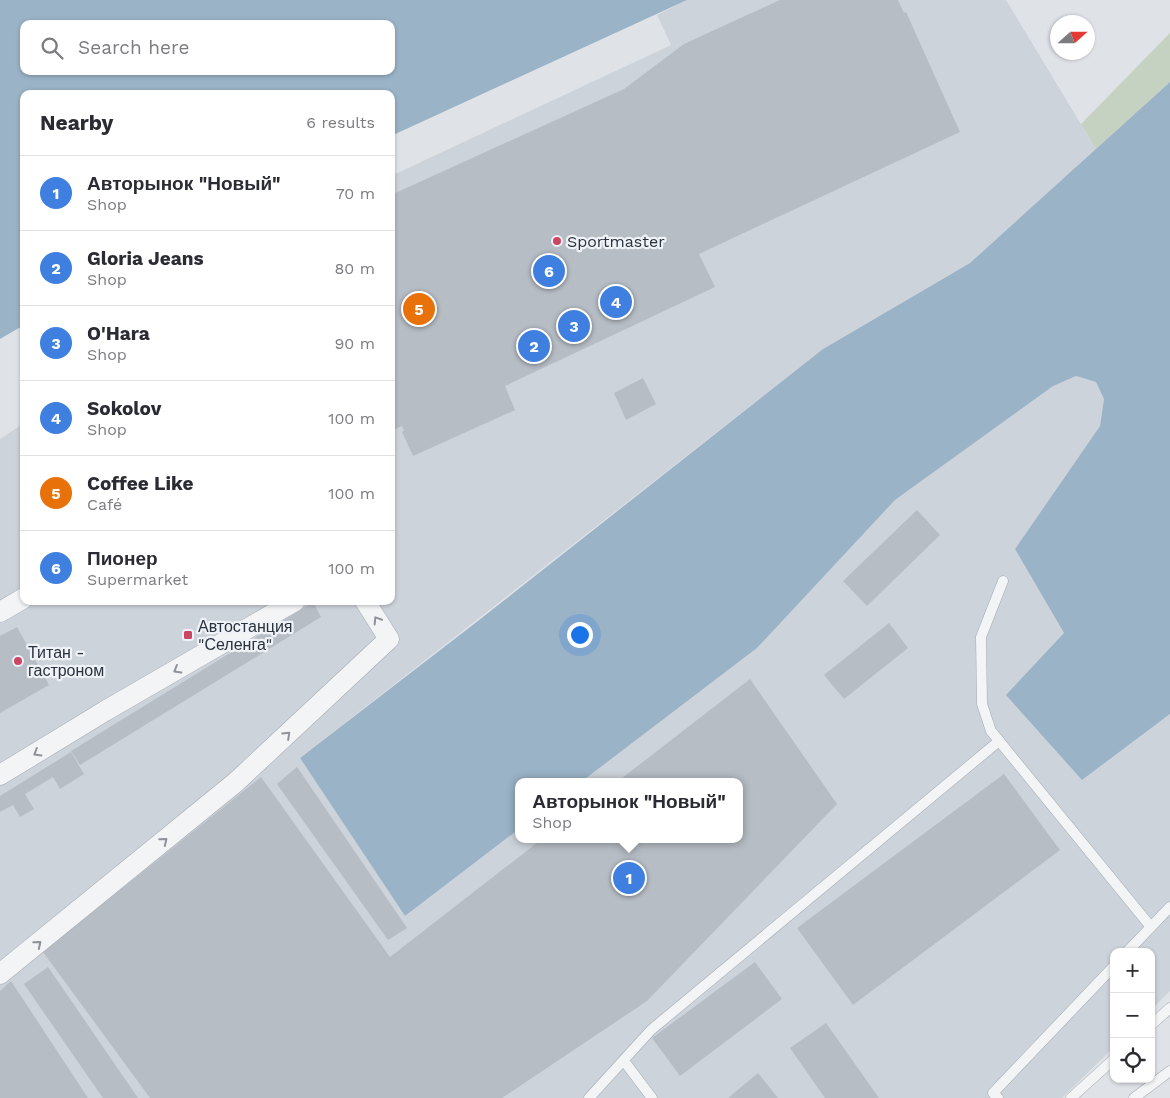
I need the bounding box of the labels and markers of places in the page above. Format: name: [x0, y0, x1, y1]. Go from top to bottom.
place label: Sportmaster: [567, 232, 665, 251]
marker: Sportmaster: [551, 235, 563, 247]
pin: 6: [533, 252, 565, 290]
pin: 4: [600, 283, 632, 321]
pin: 5: [403, 290, 435, 328]
pin: 3: [558, 307, 590, 345]
pin: 2: [518, 327, 550, 365]
place label: Автостанция "Селенга": [198, 617, 293, 654]
marker: Автостанция "Селенга": [182, 629, 194, 641]
place label: Титан - гастроном: [28, 643, 104, 680]
marker: Титан - гастроном: [12, 655, 24, 667]
pin: 1: [613, 859, 645, 897]

